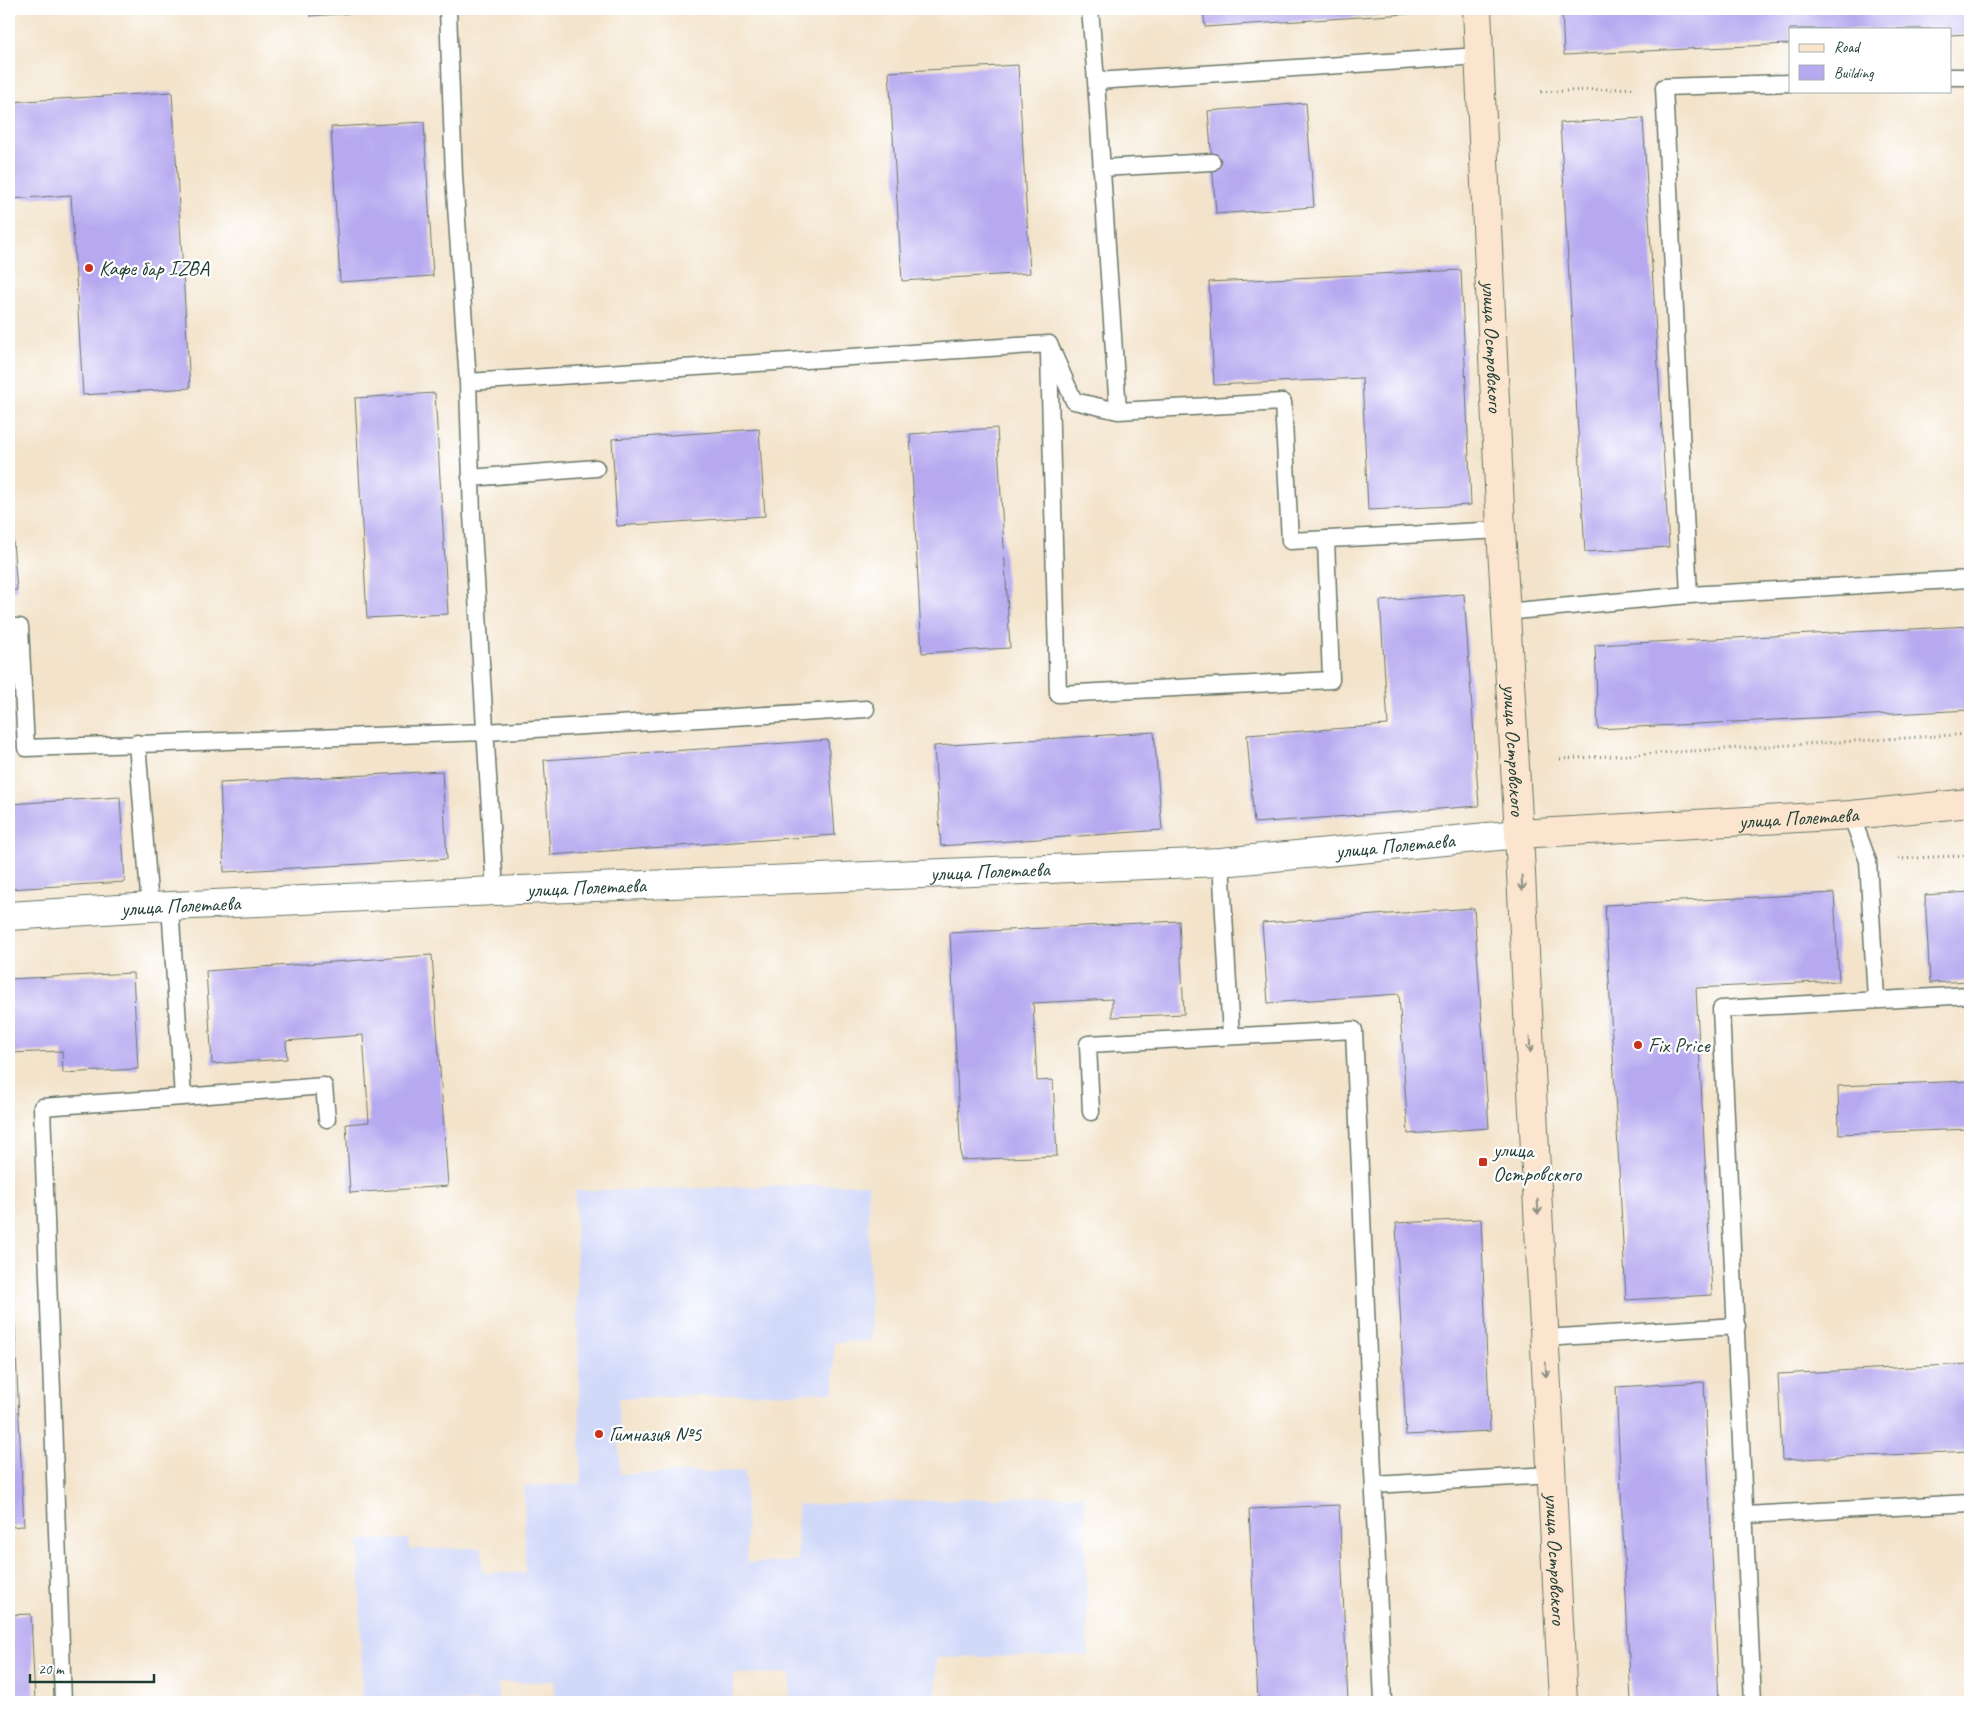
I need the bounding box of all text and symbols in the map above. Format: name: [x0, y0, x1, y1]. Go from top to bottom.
legend: [1789, 28, 1952, 92]
text: Road: [1834, 38, 1861, 57]
text: Building: [1834, 64, 1874, 83]
place label: Кафе бар IZBA: [99, 255, 210, 281]
marker: Кафе бар IZBA: [83, 262, 95, 274]
street label: улица Островского: [1476, 278, 1509, 415]
street label: улица Островского: [1497, 682, 1531, 818]
street label: улица Полетаева: [1736, 801, 1861, 835]
street label: улица Полетаева: [1332, 827, 1457, 864]
street label: улица Полетаева: [928, 856, 1052, 887]
street label: улица Полетаева: [524, 872, 648, 903]
one-way arrow: [1517, 875, 1526, 891]
street label: улица Полетаева: [118, 890, 242, 922]
place label: Fix Price: [1648, 1032, 1711, 1058]
one-way arrow: [1525, 1037, 1534, 1053]
marker: Fix Price: [1632, 1039, 1644, 1051]
place label: улица Островского: [1491, 1137, 1583, 1187]
marker: улица Островского: [1477, 1156, 1489, 1168]
one-way arrow: [1533, 1199, 1542, 1215]
one-way arrow: [1541, 1361, 1550, 1377]
place label: Гимназия №5: [609, 1421, 703, 1447]
marker: Гимназия №5: [593, 1428, 605, 1440]
street label: улица Островского: [1539, 1491, 1572, 1627]
scale bar: [30, 1651, 154, 1683]
text: 20 m: [38, 1660, 65, 1679]

